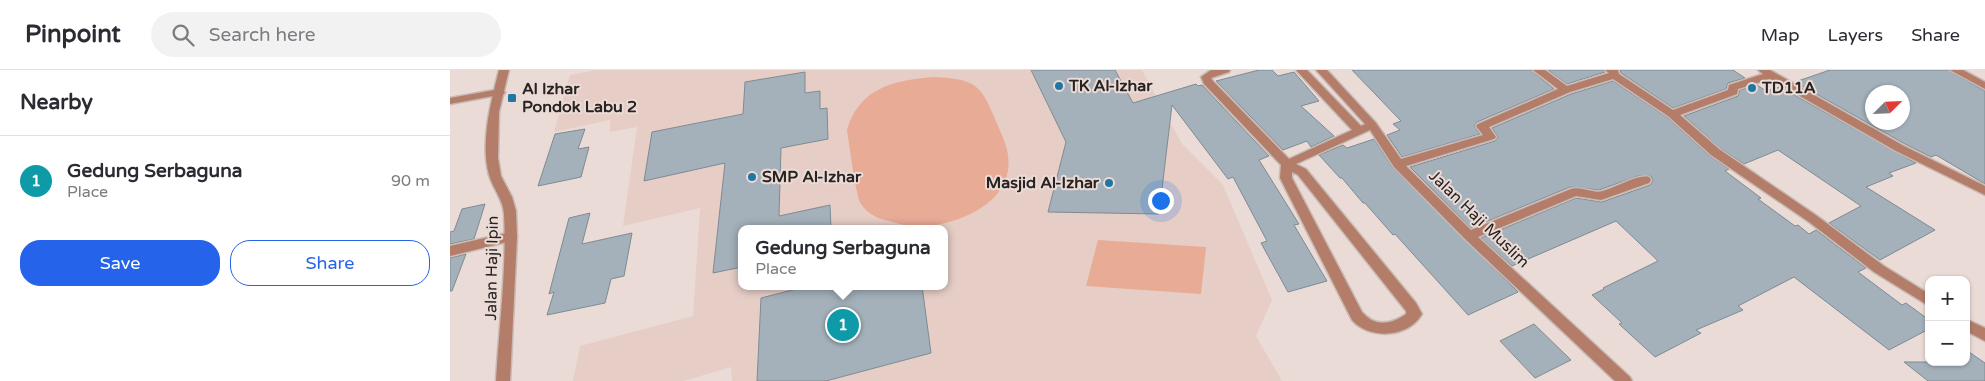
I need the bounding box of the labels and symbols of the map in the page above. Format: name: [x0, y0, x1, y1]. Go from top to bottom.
place label: TK Al-Izhar: [1068, 76, 1153, 96]
place label: TD11A: [1761, 78, 1816, 98]
place label: Al Izhar Pondok Labu 2: [522, 79, 637, 117]
marker: TK Al-Izhar: [1053, 80, 1065, 92]
marker: TD11A: [1746, 82, 1758, 94]
north arrow: [1865, 85, 1910, 130]
marker: Al Izhar Pondok Labu 2: [506, 92, 518, 104]
street label: Jalan Haji Muslim: [1425, 166, 1533, 272]
place label: SMP Al-Izhar: [762, 167, 862, 187]
marker: SMP Al-Izhar: [746, 171, 758, 183]
place label: Masjid Al-Izhar: [986, 173, 1100, 193]
marker: Masjid Al-Izhar: [1103, 177, 1115, 189]
your location: [1148, 188, 1174, 214]
street label: Jalan Haji Ipin: [481, 215, 503, 321]
pin: 1: [827, 306, 859, 344]

